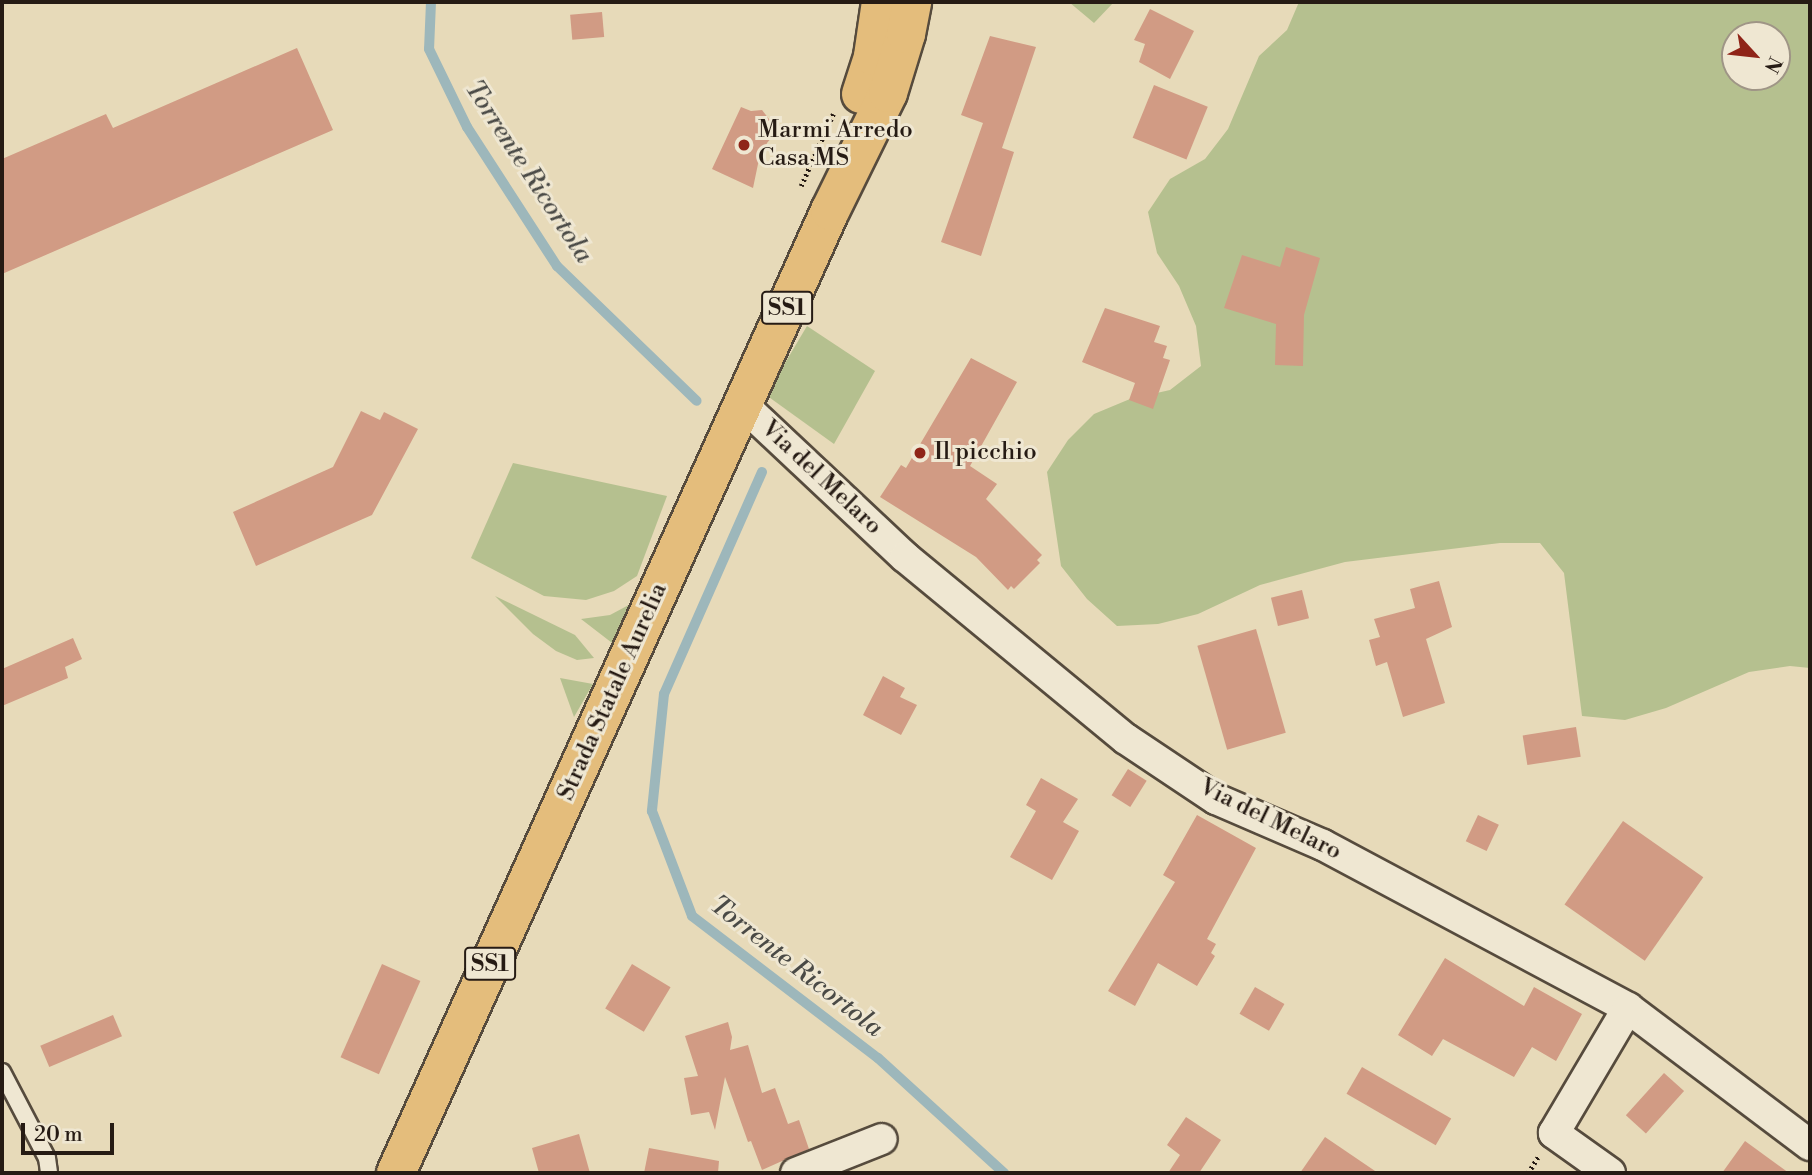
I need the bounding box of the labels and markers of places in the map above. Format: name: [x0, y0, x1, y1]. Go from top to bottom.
place label: Marmi Arredo Casa MS: [758, 117, 913, 173]
marker: Marmi Arredo Casa MS: [736, 137, 752, 153]
place label: Il picchio: [934, 439, 1037, 467]
marker: Il picchio: [912, 445, 928, 461]

